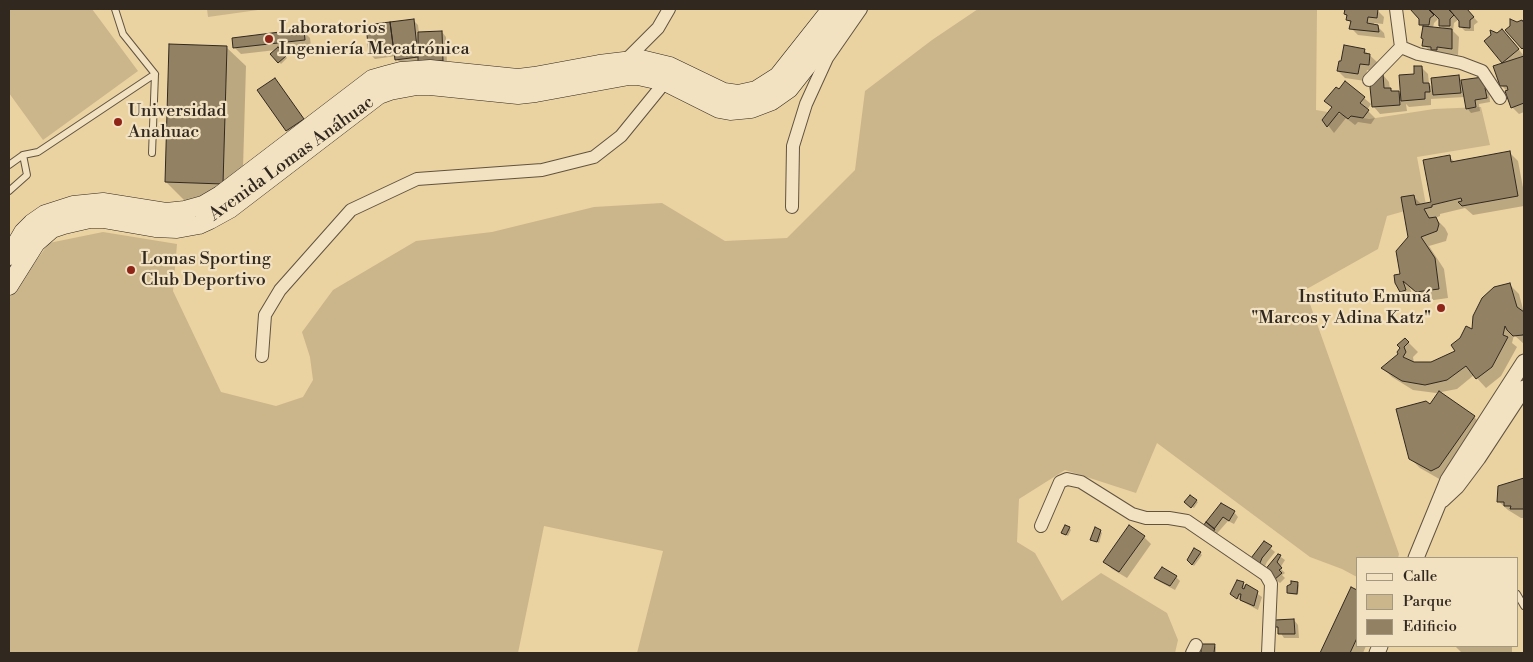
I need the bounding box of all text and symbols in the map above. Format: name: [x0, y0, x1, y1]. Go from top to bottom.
place label: Laboratorios Ingeniería Mecatrónica: [279, 18, 470, 60]
marker: Laboratorios Ingeniería Mecatrónica: [263, 33, 275, 45]
street label: Avenida Lomas Anáhuac: [205, 92, 379, 226]
place label: Universidad Anahuac: [128, 101, 226, 144]
marker: Universidad Anahuac: [112, 116, 124, 128]
place label: Lomas Sporting Club Deportivo: [141, 249, 271, 292]
marker: Lomas Sporting Club Deportivo: [125, 264, 137, 276]
place label: Instituto Emuná "Marcos y Adina Katz": [1251, 287, 1431, 330]
marker: Instituto Emuná "Marcos y Adina Katz": [1435, 302, 1447, 314]
legend: [1356, 557, 1518, 647]
text: Calle: [1403, 567, 1437, 586]
text: Parque: [1403, 592, 1452, 611]
text: Edificio: [1403, 617, 1457, 636]

